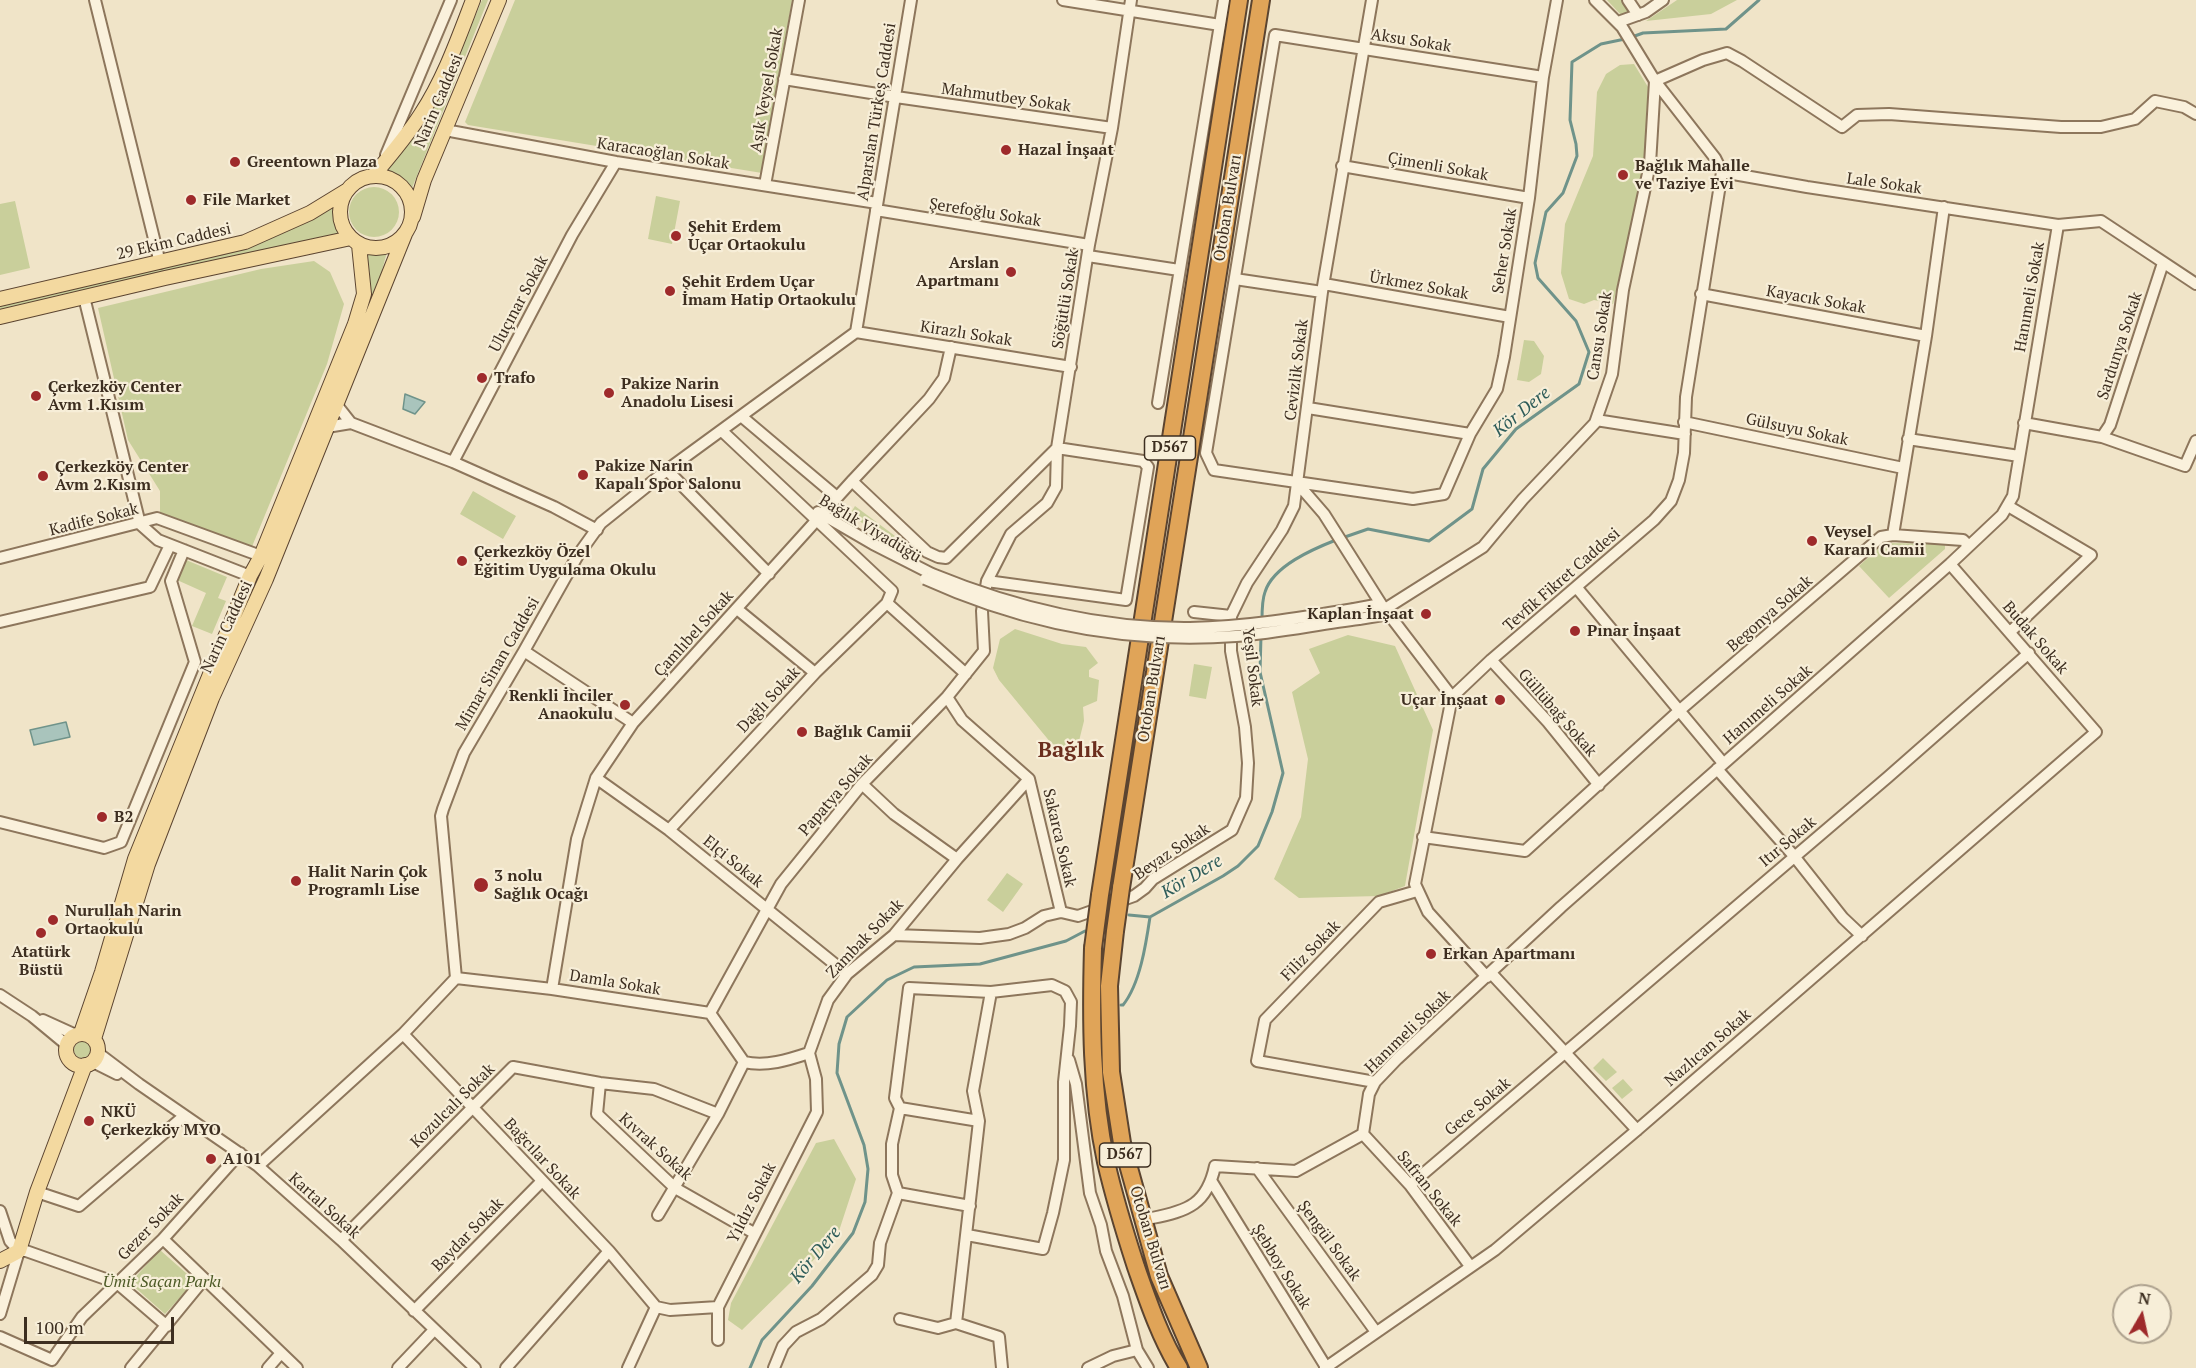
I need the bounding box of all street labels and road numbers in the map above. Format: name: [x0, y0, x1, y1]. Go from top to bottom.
street label: Alparslan Türkeş Caddesi: [853, 22, 901, 202]
street label: Aksu Sokak: [1369, 25, 1453, 57]
street label: Aşık Veysel Sokak: [747, 26, 787, 154]
street label: Narin Caddesi: [411, 51, 467, 151]
street label: Mahmutbey Sokak: [940, 79, 1072, 117]
street label: Karacaoğlan Sokak: [595, 134, 731, 174]
street label: Çimenli Sokak: [1386, 149, 1490, 185]
street label: Otoban Bulvarı: [1210, 153, 1246, 263]
street label: Lale Sokak: [1845, 169, 1923, 199]
street label: Şerefoğlu Sokak: [928, 195, 1042, 231]
street label: Seher Sokak: [1489, 207, 1521, 295]
street label: 29 Ekim Caddesi: [115, 219, 233, 265]
street label: Hanımeli Sokak: [2011, 240, 2049, 354]
street label: Söğütlü Sokak: [1049, 248, 1083, 350]
street label: Uluçınar Sokak: [485, 252, 553, 356]
street label: Ürkmez Sokak: [1368, 268, 1470, 304]
street label: Kayacık Sokak: [1765, 282, 1867, 318]
street label: Cansu Sokak: [1583, 290, 1617, 382]
street label: Sardunya Sokak: [2093, 290, 2147, 402]
street label: Kirazlı Sokak: [919, 317, 1013, 351]
street label: Cevizlik Sokak: [1281, 318, 1313, 422]
street label: Gülsuyu Sokak: [1744, 410, 1850, 450]
road number: D567: [1144, 436, 1196, 460]
street label: Bağlık Viyadüğü: [815, 491, 925, 567]
street label: Kadife Sokak: [47, 500, 141, 540]
street label: Tevfik Fikret Caddesi: [1500, 524, 1624, 636]
street label: Begonya Sokak: [1723, 572, 1817, 656]
street label: Narin Caddesi: [197, 578, 257, 676]
street label: Çamlıbel Sokak: [650, 587, 738, 681]
street label: Mimar Sinan Caddesi: [452, 594, 544, 734]
street label: Budak Sokak: [1998, 598, 2072, 678]
street label: Yeşil Sokak: [1238, 626, 1266, 708]
street label: Otoban Bulvarı: [1134, 634, 1170, 744]
street label: Hanımeli Sokak: [1720, 661, 1816, 749]
street label: Dağlı Sokak: [734, 663, 804, 737]
street label: Güllübağ Sokak: [1514, 665, 1600, 761]
street label: Papatya Sokak: [795, 750, 877, 840]
street label: Sakarca Sokak: [1038, 787, 1080, 889]
street label: Itır Sokak: [1756, 813, 1820, 871]
street label: Beyaz Sokak: [1130, 820, 1214, 884]
street label: Elçi Sokak: [699, 832, 767, 892]
street label: Zambak Sokak: [822, 895, 908, 983]
street label: Filiz Sokak: [1277, 917, 1345, 985]
street label: Damla Sokak: [568, 966, 662, 1000]
street label: Hanımeli Sokak: [1361, 986, 1455, 1078]
street label: Nazlıcan Sokak: [1661, 1005, 1755, 1091]
street label: Kozulcalı Sokak: [407, 1060, 499, 1152]
street label: Gece Sokak: [1441, 1074, 1515, 1140]
street label: Kıvrak Sokak: [615, 1109, 695, 1185]
street label: Bağcılar Sokak: [500, 1115, 584, 1203]
road number: D567: [1100, 1143, 1150, 1167]
street label: Safran Sokak: [1393, 1147, 1465, 1231]
street label: Yıldız Sokak: [724, 1160, 780, 1246]
street label: Kartal Sokak: [284, 1169, 364, 1243]
street label: Otoban Bulvarı: [1125, 1184, 1175, 1292]
street label: Gezer Sokak: [114, 1189, 188, 1265]
street label: Baydar Sokak: [428, 1194, 508, 1276]
street label: Şengül Sokak: [1293, 1197, 1365, 1285]
street label: Şebboy Sokak: [1247, 1221, 1315, 1313]

